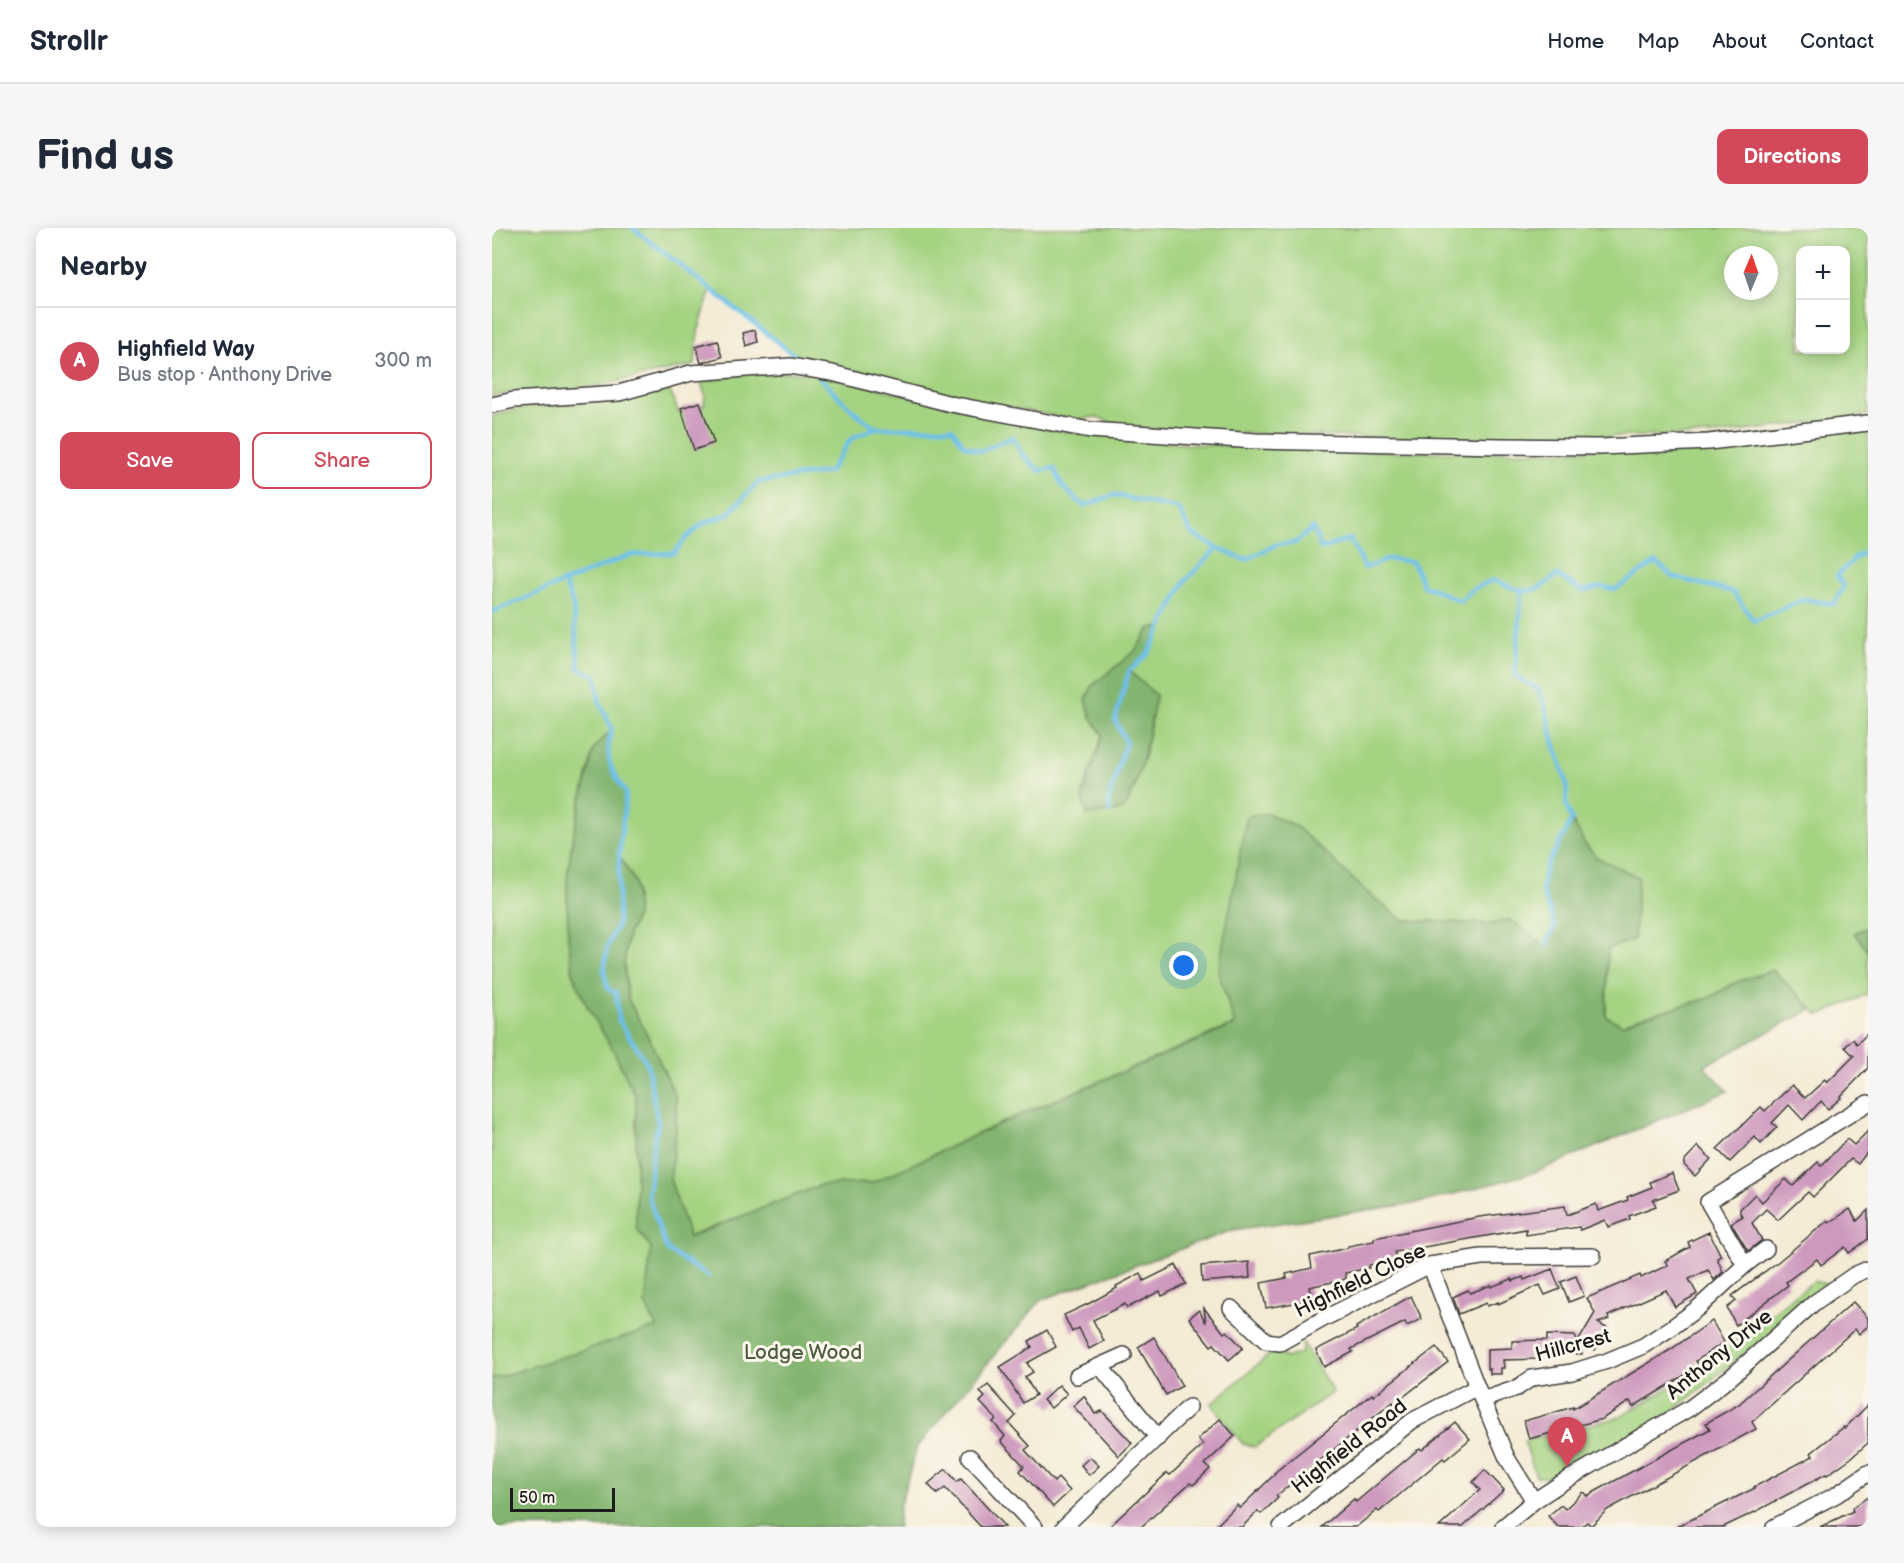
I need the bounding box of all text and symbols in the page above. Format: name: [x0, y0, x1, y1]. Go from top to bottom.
text: Strollr: [30, 25, 108, 58]
text: Home: [1547, 29, 1604, 54]
text: Map: [1637, 29, 1679, 54]
text: About: [1712, 29, 1767, 54]
text: Contact: [1800, 29, 1874, 54]
button: Directions: [1717, 129, 1868, 184]
text: Find us: [36, 131, 174, 182]
north arrow: [1724, 246, 1778, 300]
map controls: [1796, 246, 1850, 354]
button: +: [1796, 246, 1850, 300]
text: Nearby: [60, 252, 147, 283]
button: −: [1796, 300, 1850, 354]
text: Highfield Way: [117, 336, 255, 363]
text: A: [73, 349, 86, 373]
text: 300 m: [374, 349, 432, 373]
text: Bus stop · Anthony Drive: [117, 363, 332, 387]
button: Save: [60, 432, 240, 489]
button: Share: [252, 432, 432, 489]
your location: [1169, 951, 1198, 980]
street label: Highfield Close: [1290, 1238, 1430, 1323]
street label: Anthony Drive: [1661, 1304, 1778, 1405]
street label: Hillcrest: [1533, 1323, 1614, 1368]
park label: Lodge Wood: [744, 1340, 862, 1365]
street label: Highfield Road: [1287, 1394, 1412, 1499]
pin: A: [1548, 1418, 1586, 1467]
scale bar: [510, 1485, 615, 1512]
text: 50 m: [519, 1489, 555, 1508]

